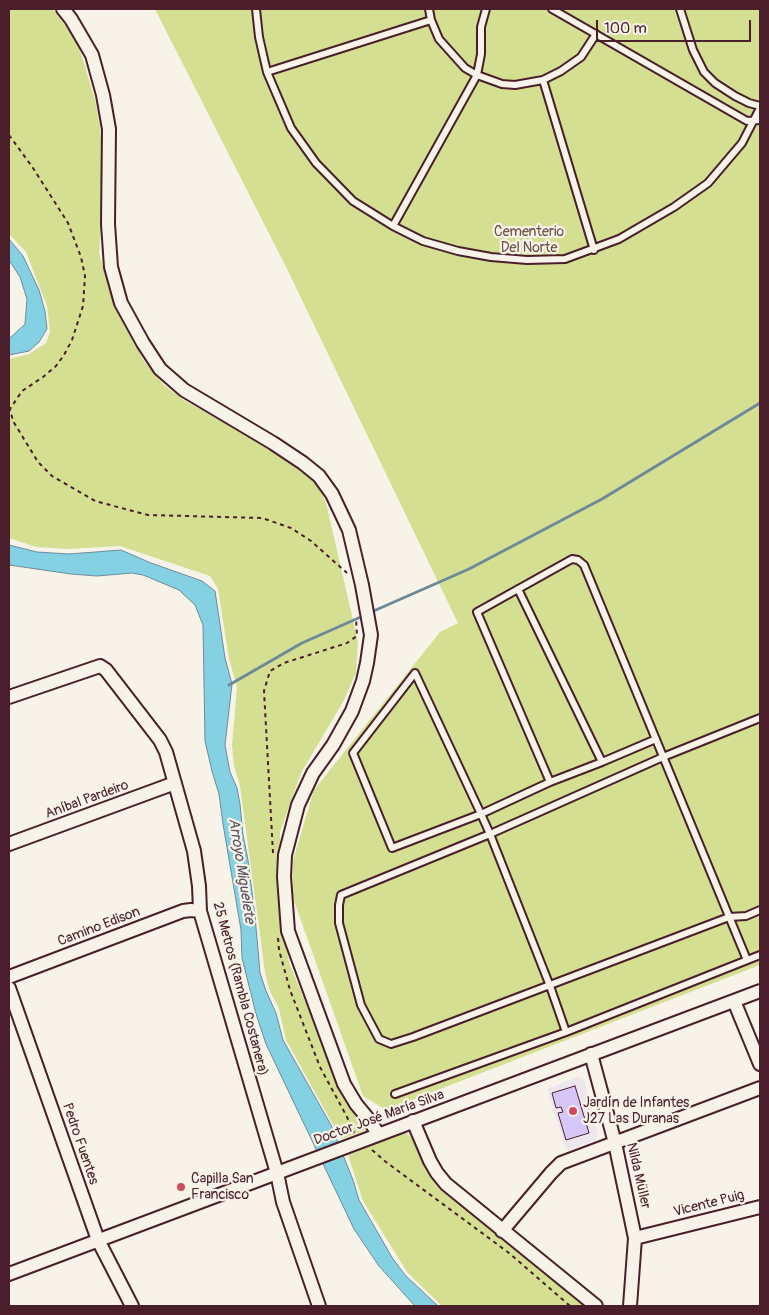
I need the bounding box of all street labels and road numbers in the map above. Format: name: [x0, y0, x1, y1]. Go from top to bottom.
street label: Aníbal Pardeiro: [43, 777, 131, 823]
street label: 25 Metros (Rambla Costanera): [209, 900, 271, 1078]
street label: Camino Edison: [55, 904, 143, 950]
street label: Doctor José María Silva: [312, 1087, 446, 1149]
street label: Pedro Fuentes: [58, 1101, 102, 1187]
street label: Nilda Müller: [622, 1141, 654, 1211]
street label: Vicente Puig: [672, 1187, 746, 1221]

